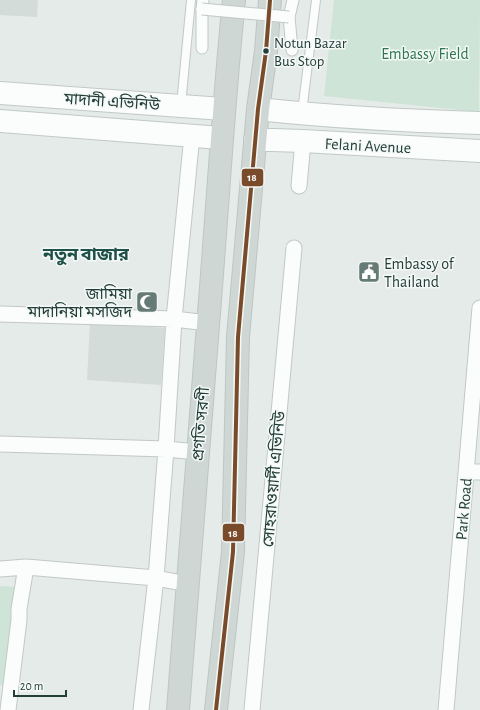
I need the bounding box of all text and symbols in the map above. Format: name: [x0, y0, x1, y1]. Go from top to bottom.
place label: Notun Bazar Bus Stop: [274, 36, 347, 69]
marker: Notun Bazar Bus Stop: [261, 46, 271, 56]
park label: Embassy Field: [381, 46, 469, 63]
street label: মাদানী এভিনিউ: [62, 89, 161, 113]
street label: Felani Avenue: [324, 136, 411, 156]
line badge: 18: [241, 168, 264, 187]
text: 18: [247, 172, 257, 183]
district label: নতুন বাজার: [42, 246, 130, 266]
place label: Embassy of Thailand: [384, 256, 455, 290]
public building icon: Embassy of Thailand: [356, 259, 382, 285]
place label: জামিয়া মাদানিয়া মসজিদ: [26, 284, 133, 320]
mosque icon: জামিয়া মাদানিয়া মসজিদ: [134, 289, 160, 315]
street label: প্রগতি সরণী: [188, 385, 212, 462]
street label: সোহরাওয়ার্দী এভিনিউ: [257, 410, 288, 548]
street label: Park Road: [453, 477, 475, 541]
line badge: 18: [222, 523, 245, 542]
text: 18: [228, 528, 238, 539]
scale bar: [14, 672, 66, 698]
text: 20 m: [20, 680, 43, 692]

